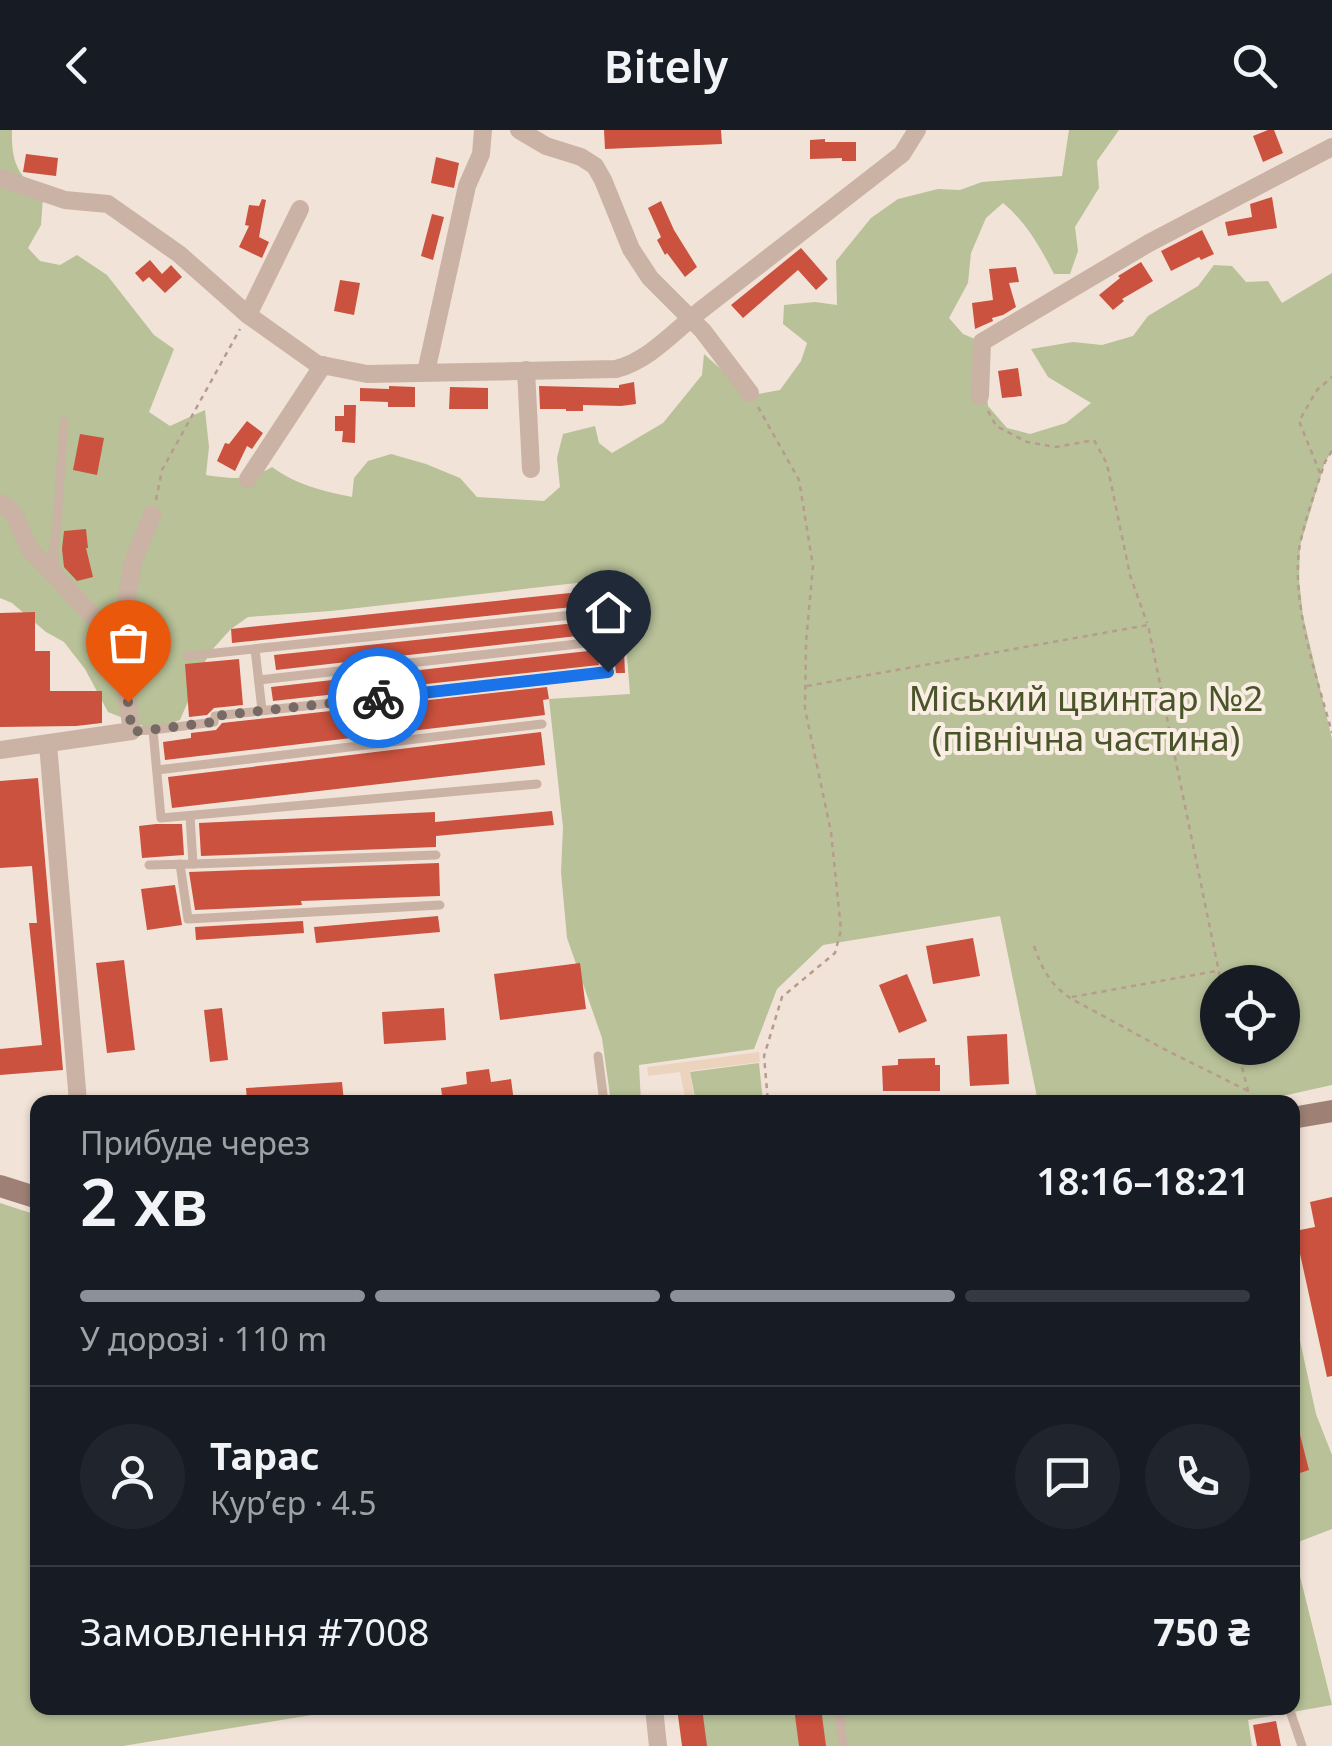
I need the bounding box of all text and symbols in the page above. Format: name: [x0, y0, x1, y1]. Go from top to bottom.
text: Bitely: [604, 35, 728, 96]
icon: back: [50, 38, 105, 93]
icon: search: [1227, 38, 1282, 93]
pin: [566, 570, 651, 673]
icon: home: [581, 585, 636, 640]
pin: [86, 600, 171, 703]
icon: bag: [101, 615, 156, 670]
courier: [328, 648, 428, 748]
icon: bike: [351, 671, 406, 726]
park label: Міський цвинтар №2 (північна частина): [909, 674, 1263, 761]
map controls: [1200, 965, 1300, 1065]
button: locate: [1200, 965, 1300, 1065]
text: Прибуде через: [80, 1121, 310, 1164]
text: 18:16–18:21: [1036, 1154, 1250, 1206]
text: 2 хв: [80, 1157, 208, 1245]
text: У дорозі · 110 m: [80, 1317, 327, 1360]
button: person: [80, 1424, 185, 1529]
button: chat: [1015, 1424, 1120, 1529]
button: phone: [1145, 1424, 1250, 1529]
text: Тарас: [210, 1429, 320, 1481]
text: Кур’єр · 4.5: [210, 1481, 377, 1524]
text: Замовлення #7008: [80, 1605, 429, 1657]
text: 750 ₴: [1153, 1605, 1250, 1657]

